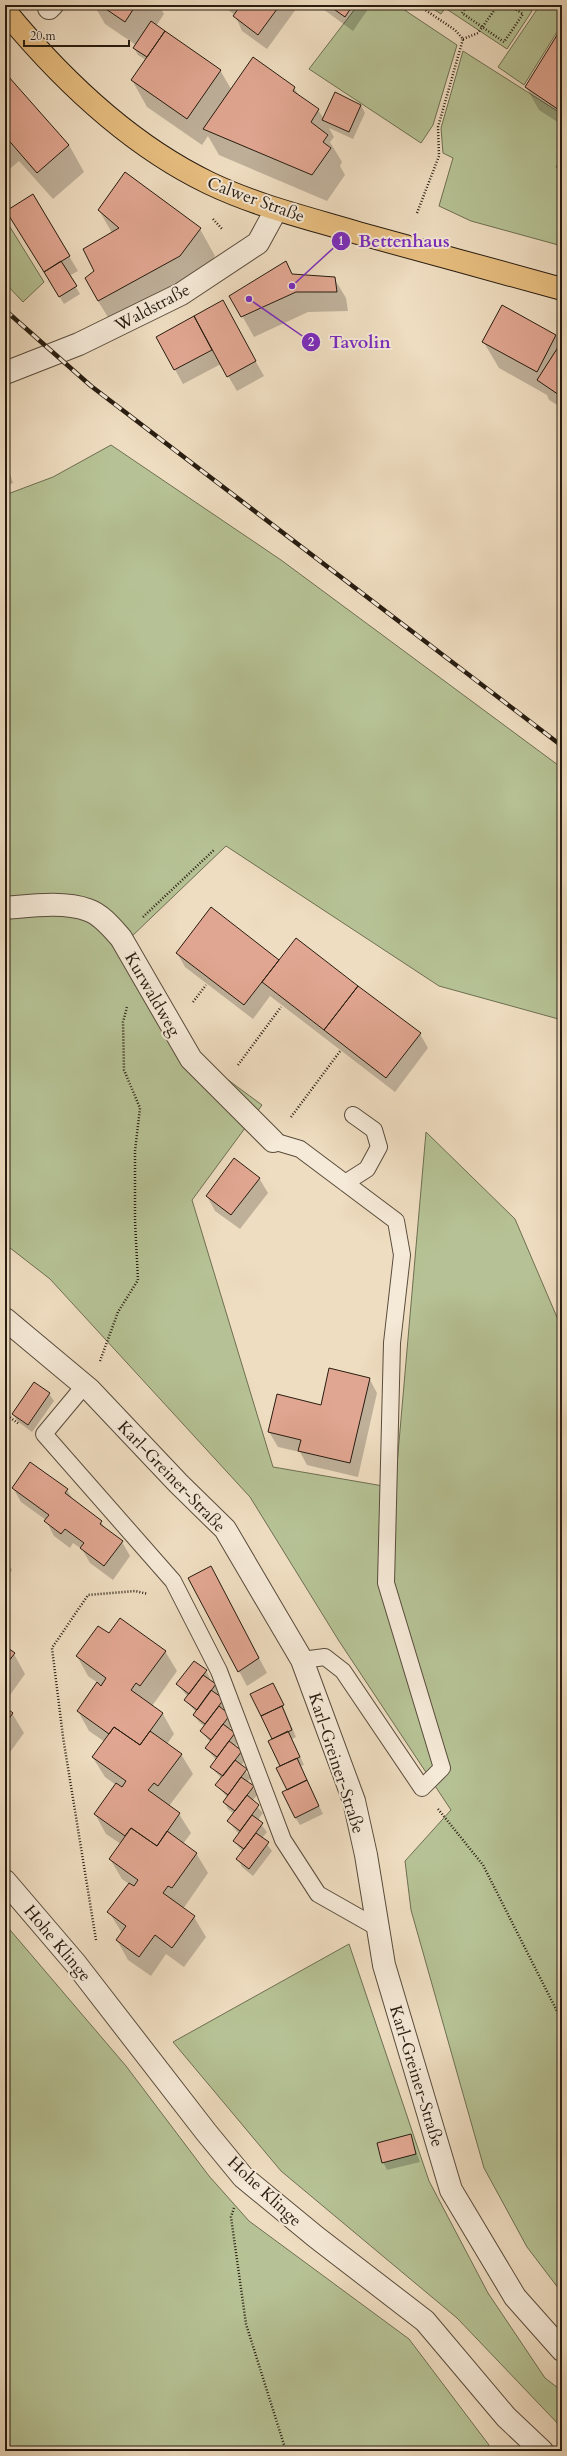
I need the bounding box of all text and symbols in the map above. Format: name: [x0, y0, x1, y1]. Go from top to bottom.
scale bar: [24, 22, 129, 48]
text: 20 m: [30, 28, 57, 44]
street label: Calwer Straße: [204, 171, 308, 228]
callout: Bettenhaus: [331, 226, 458, 256]
text: Bettenhaus: [358, 229, 450, 254]
text: 1: [338, 233, 344, 249]
street label: Waldstraße: [110, 278, 194, 337]
callout: Tavolin: [301, 327, 398, 357]
text: Tavolin: [329, 330, 391, 355]
text: 2: [308, 334, 314, 350]
street label: Kurwaldweg: [119, 948, 186, 1041]
street label: Karl-Greiner-Straße: [112, 1416, 231, 1537]
street label: Karl-Greiner-Straße: [303, 1690, 370, 1836]
street label: Hohe Klinge: [19, 1900, 97, 1987]
street label: Karl-Greiner-Straße: [384, 2003, 449, 2150]
street label: Hohe Klinge: [223, 2151, 307, 2232]

